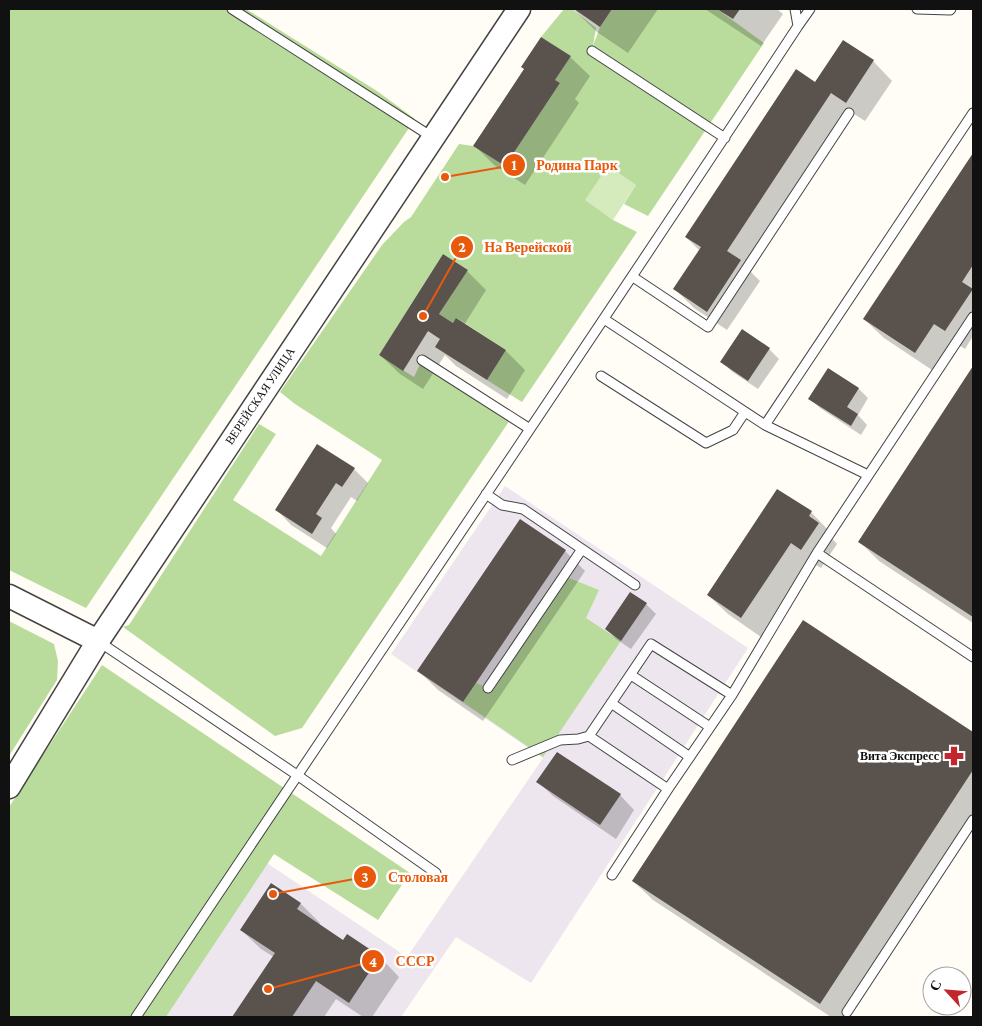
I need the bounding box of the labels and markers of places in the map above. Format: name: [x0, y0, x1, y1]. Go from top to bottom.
callout: Родина Парк: [501, 151, 628, 180]
callout: На Верейской: [450, 232, 582, 261]
pharmacy icon: Вита Экспресс: [943, 745, 965, 767]
place label: Вита Экспресс: [860, 749, 940, 763]
callout: Столовая: [353, 862, 458, 891]
callout: СССР: [360, 947, 444, 976]

